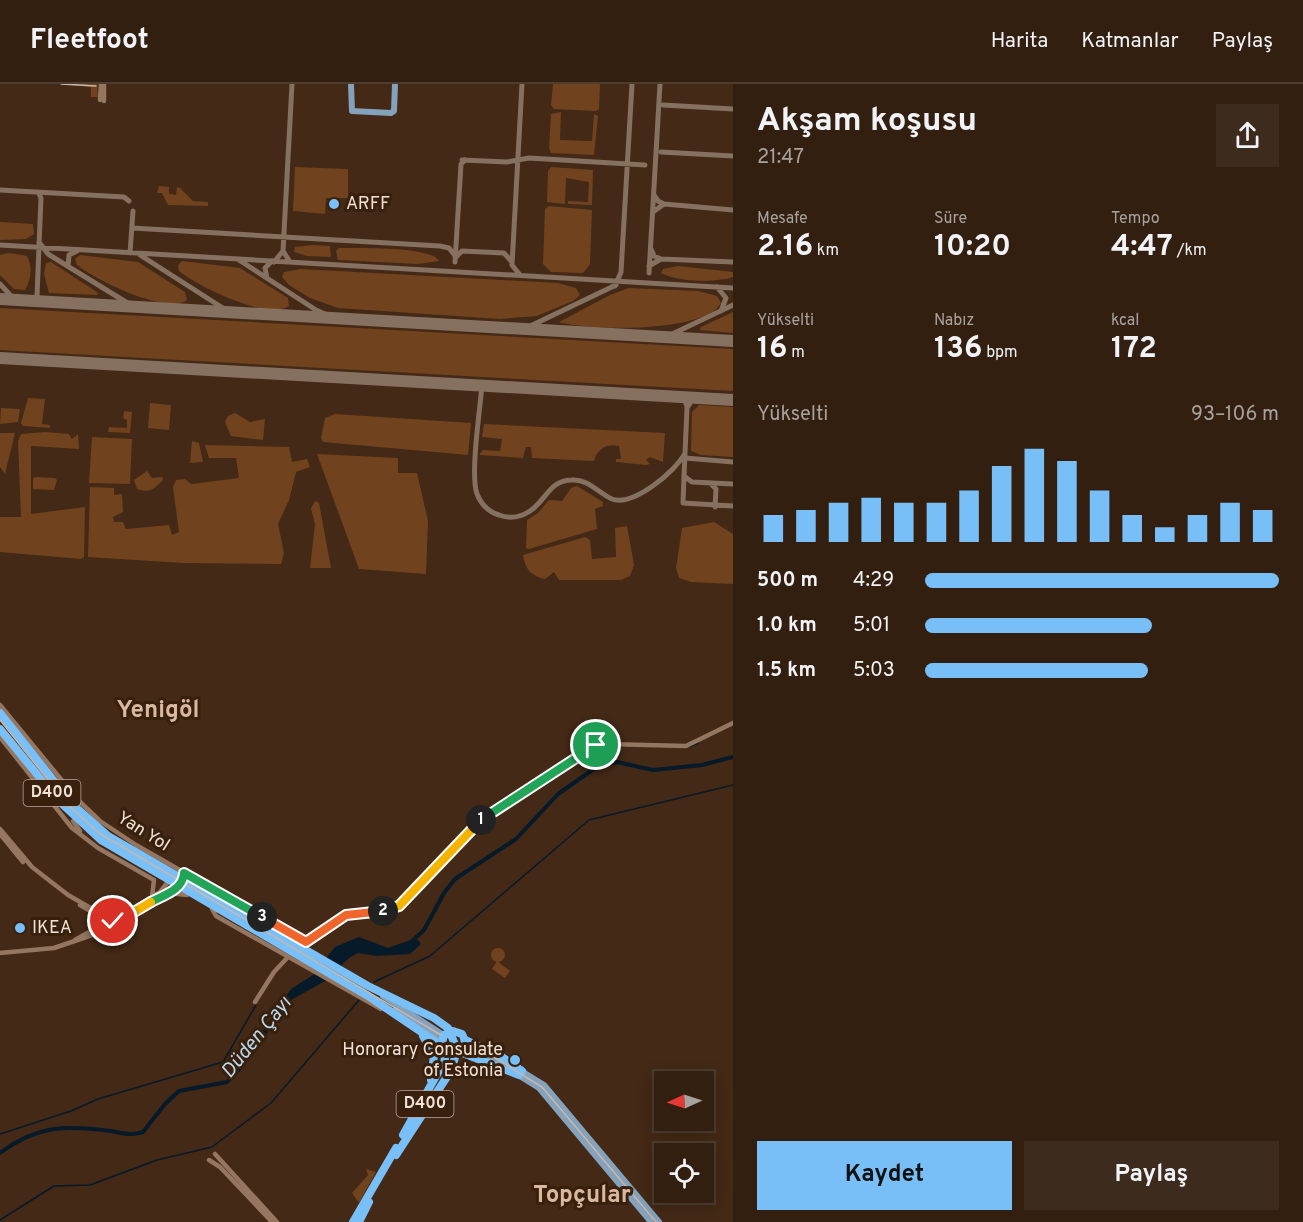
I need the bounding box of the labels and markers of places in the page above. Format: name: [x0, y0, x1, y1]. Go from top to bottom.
place label: ARFF: [346, 193, 390, 216]
marker: ARFF: [327, 197, 341, 211]
pin: [570, 719, 621, 770]
pin: 1: [466, 805, 496, 835]
pin: [87, 895, 138, 946]
pin: 2: [368, 896, 398, 926]
pin: 3: [247, 902, 277, 932]
place label: IKEA: [32, 917, 72, 940]
marker: IKEA: [13, 921, 27, 935]
place label: Honorary Consulate of Estonia: [342, 1039, 503, 1083]
marker: Honorary Consulate of Estonia: [508, 1053, 522, 1067]

